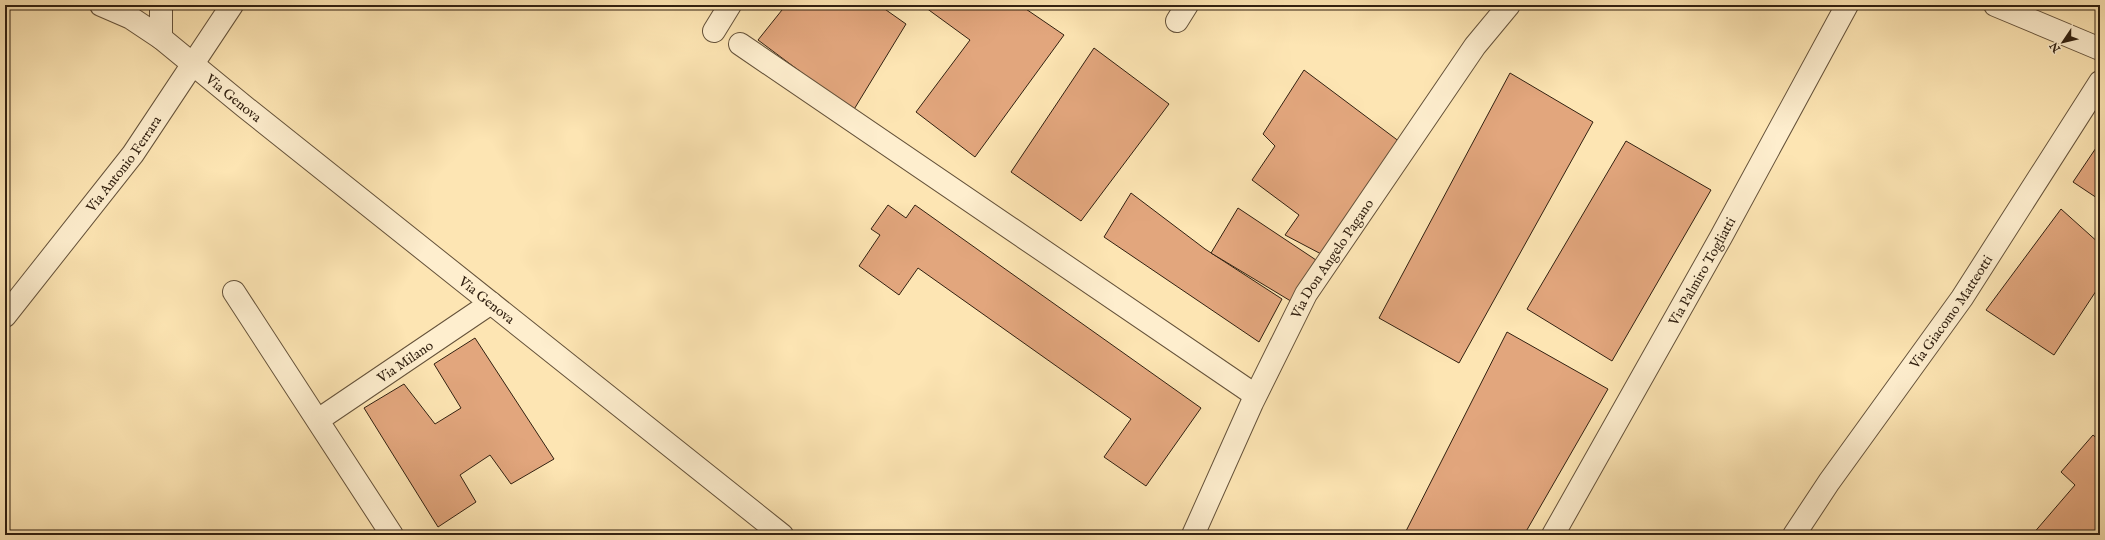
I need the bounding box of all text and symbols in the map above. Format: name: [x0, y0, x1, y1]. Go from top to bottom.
north arrow: [2043, 22, 2083, 62]
text: N: [2047, 39, 2065, 56]
street label: Via Genova: [201, 70, 266, 127]
street label: Via Antonio Ferrara: [82, 112, 166, 217]
street label: Via Don Angelo Pagano: [1287, 195, 1378, 323]
street label: Via Palmiro Togliatti: [1665, 214, 1740, 330]
street label: Via Giacomo Matteotti: [1905, 252, 1997, 373]
street label: Via Genova: [454, 272, 519, 329]
street label: Via Milano: [373, 336, 437, 388]

